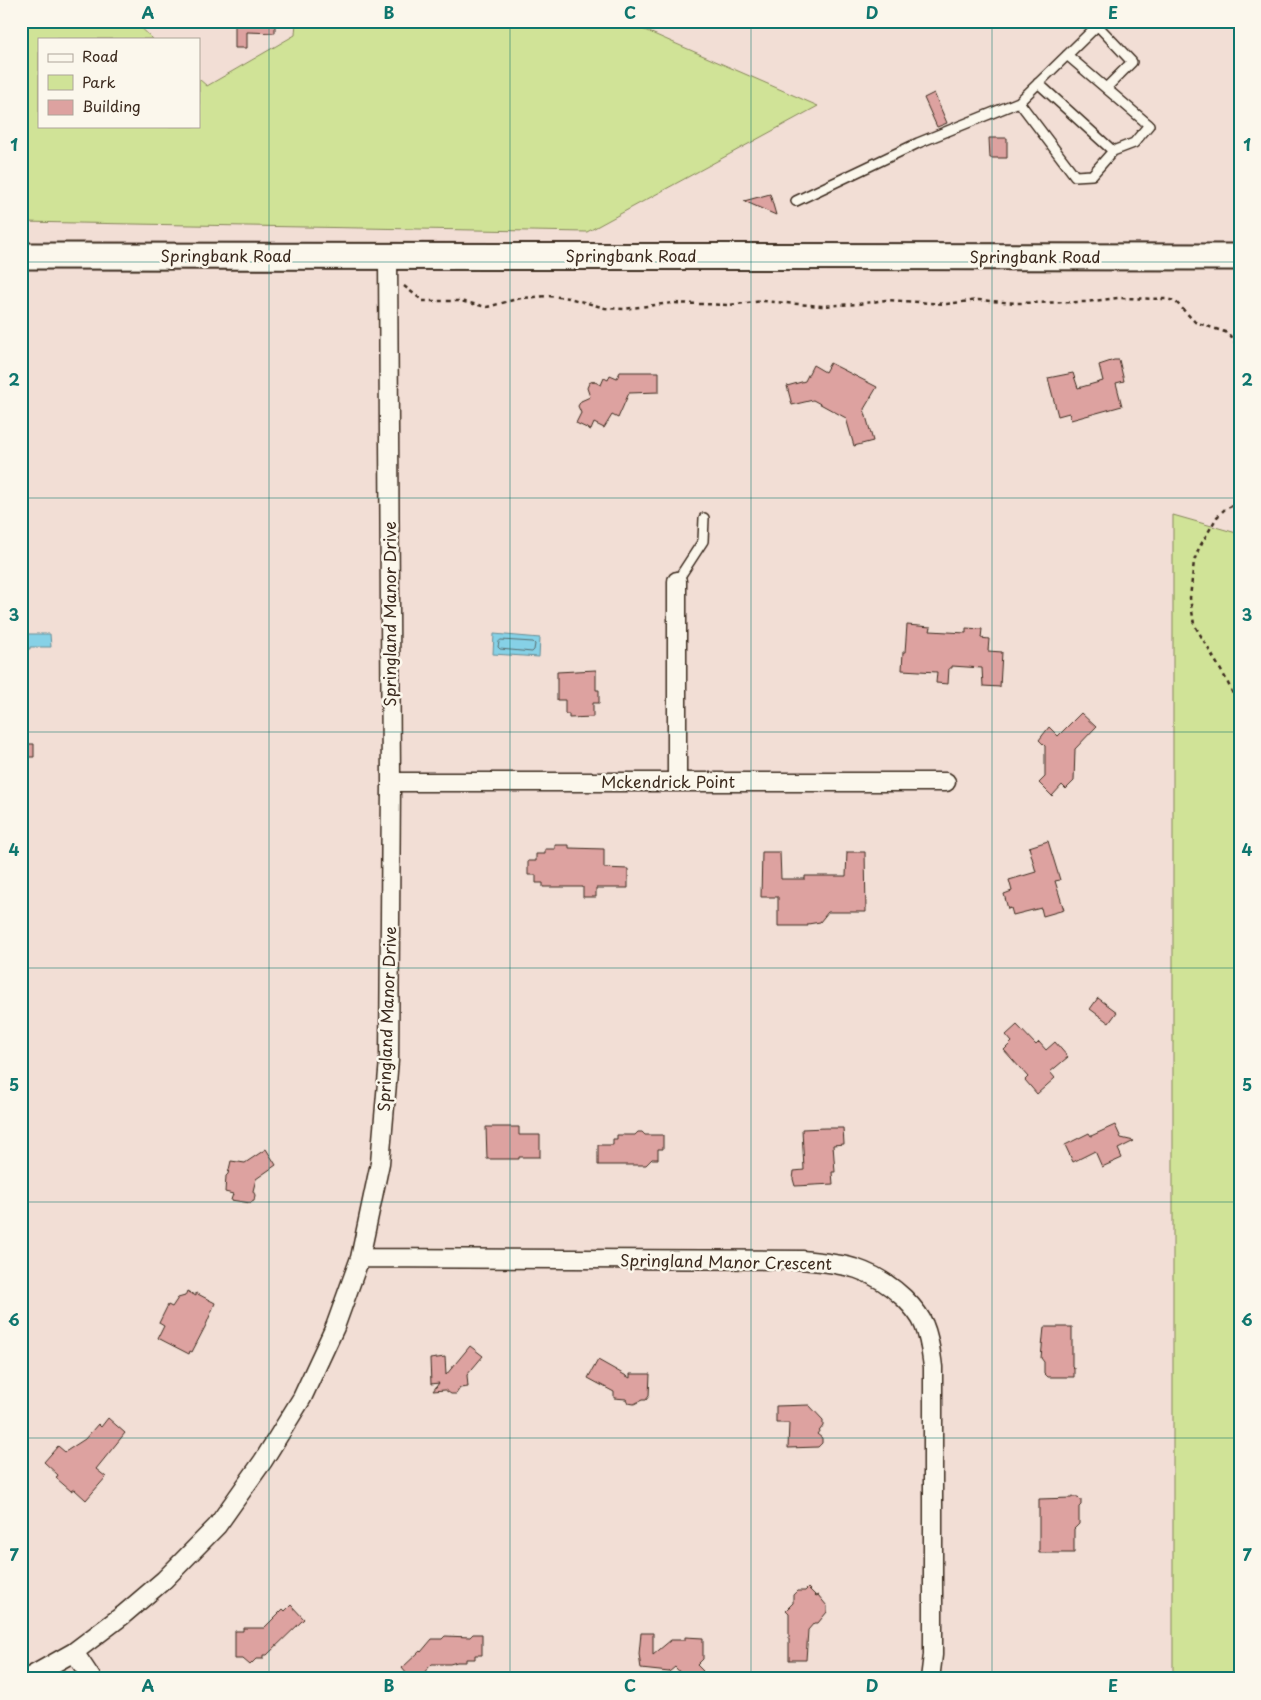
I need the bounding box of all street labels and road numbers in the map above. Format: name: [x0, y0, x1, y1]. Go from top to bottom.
street label: Springbank Road: [160, 243, 292, 267]
street label: Springbank Road: [565, 243, 697, 267]
street label: Springbank Road: [969, 244, 1101, 268]
street label: Springland Manor Drive: [377, 521, 401, 707]
street label: Mckendrick Point: [601, 769, 735, 793]
street label: Springland Manor Drive: [371, 926, 401, 1112]
street label: Springland Manor Crescent: [620, 1247, 833, 1275]

